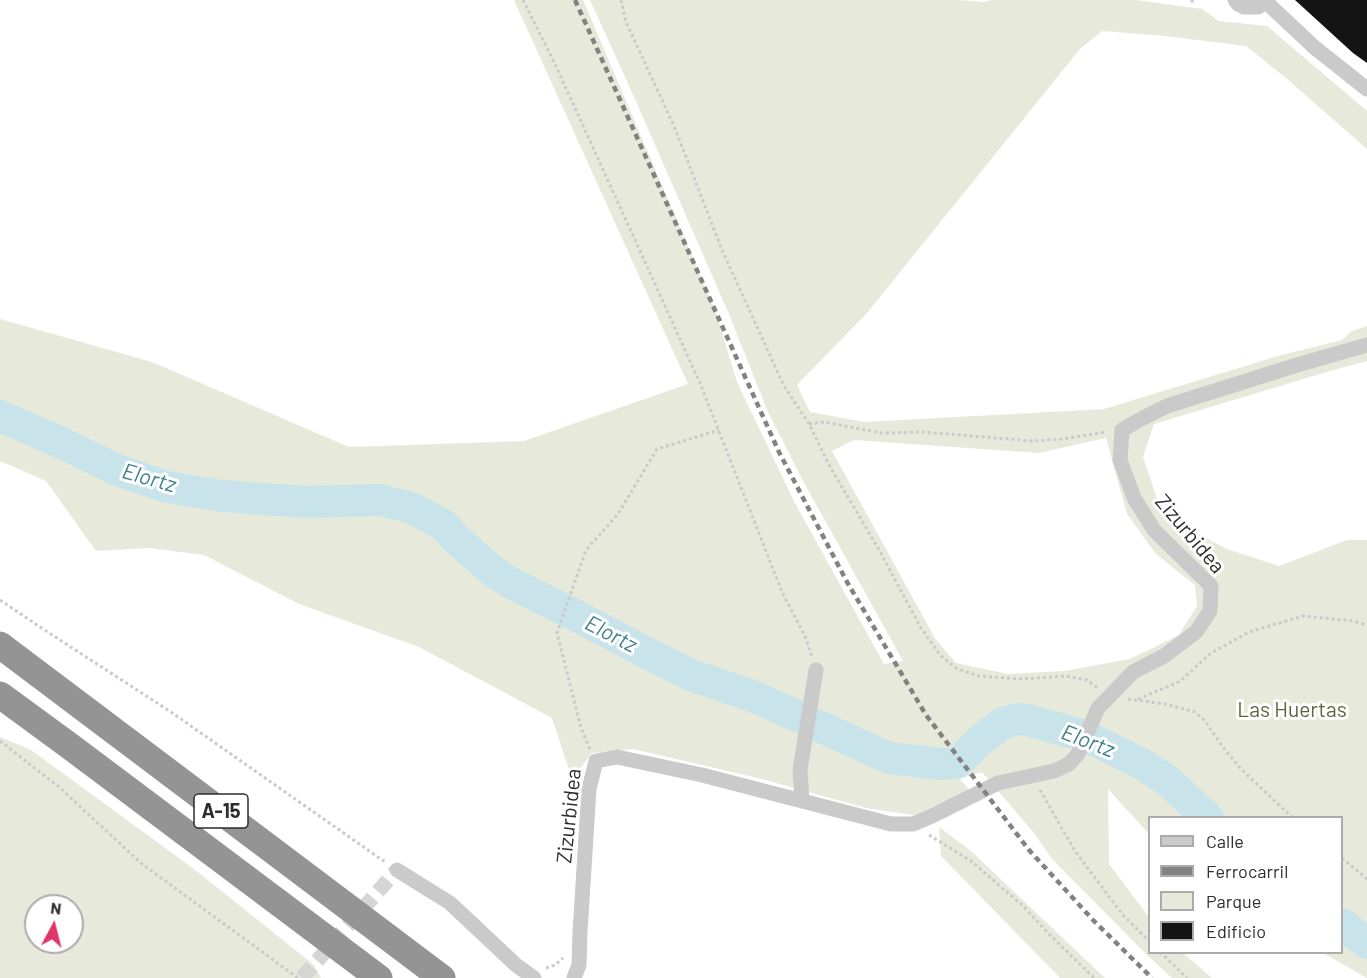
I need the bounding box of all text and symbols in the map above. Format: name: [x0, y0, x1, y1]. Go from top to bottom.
water label: Elortz: [119, 458, 179, 498]
street label: Zizurbidea: [1150, 489, 1230, 579]
water label: Elortz: [581, 610, 641, 658]
park label: Las Huertas: [1237, 697, 1347, 723]
water label: Elortz: [1058, 719, 1118, 763]
street label: Zizurbidea: [551, 767, 587, 865]
road number: A-15: [194, 794, 248, 828]
legend: [1148, 816, 1343, 954]
text: Calle: [1206, 830, 1244, 852]
text: Ferrocarril: [1206, 860, 1288, 882]
text: Parque: [1206, 890, 1261, 912]
north arrow: [24, 894, 84, 954]
text: N: [50, 898, 62, 918]
text: Edificio: [1206, 920, 1266, 942]

